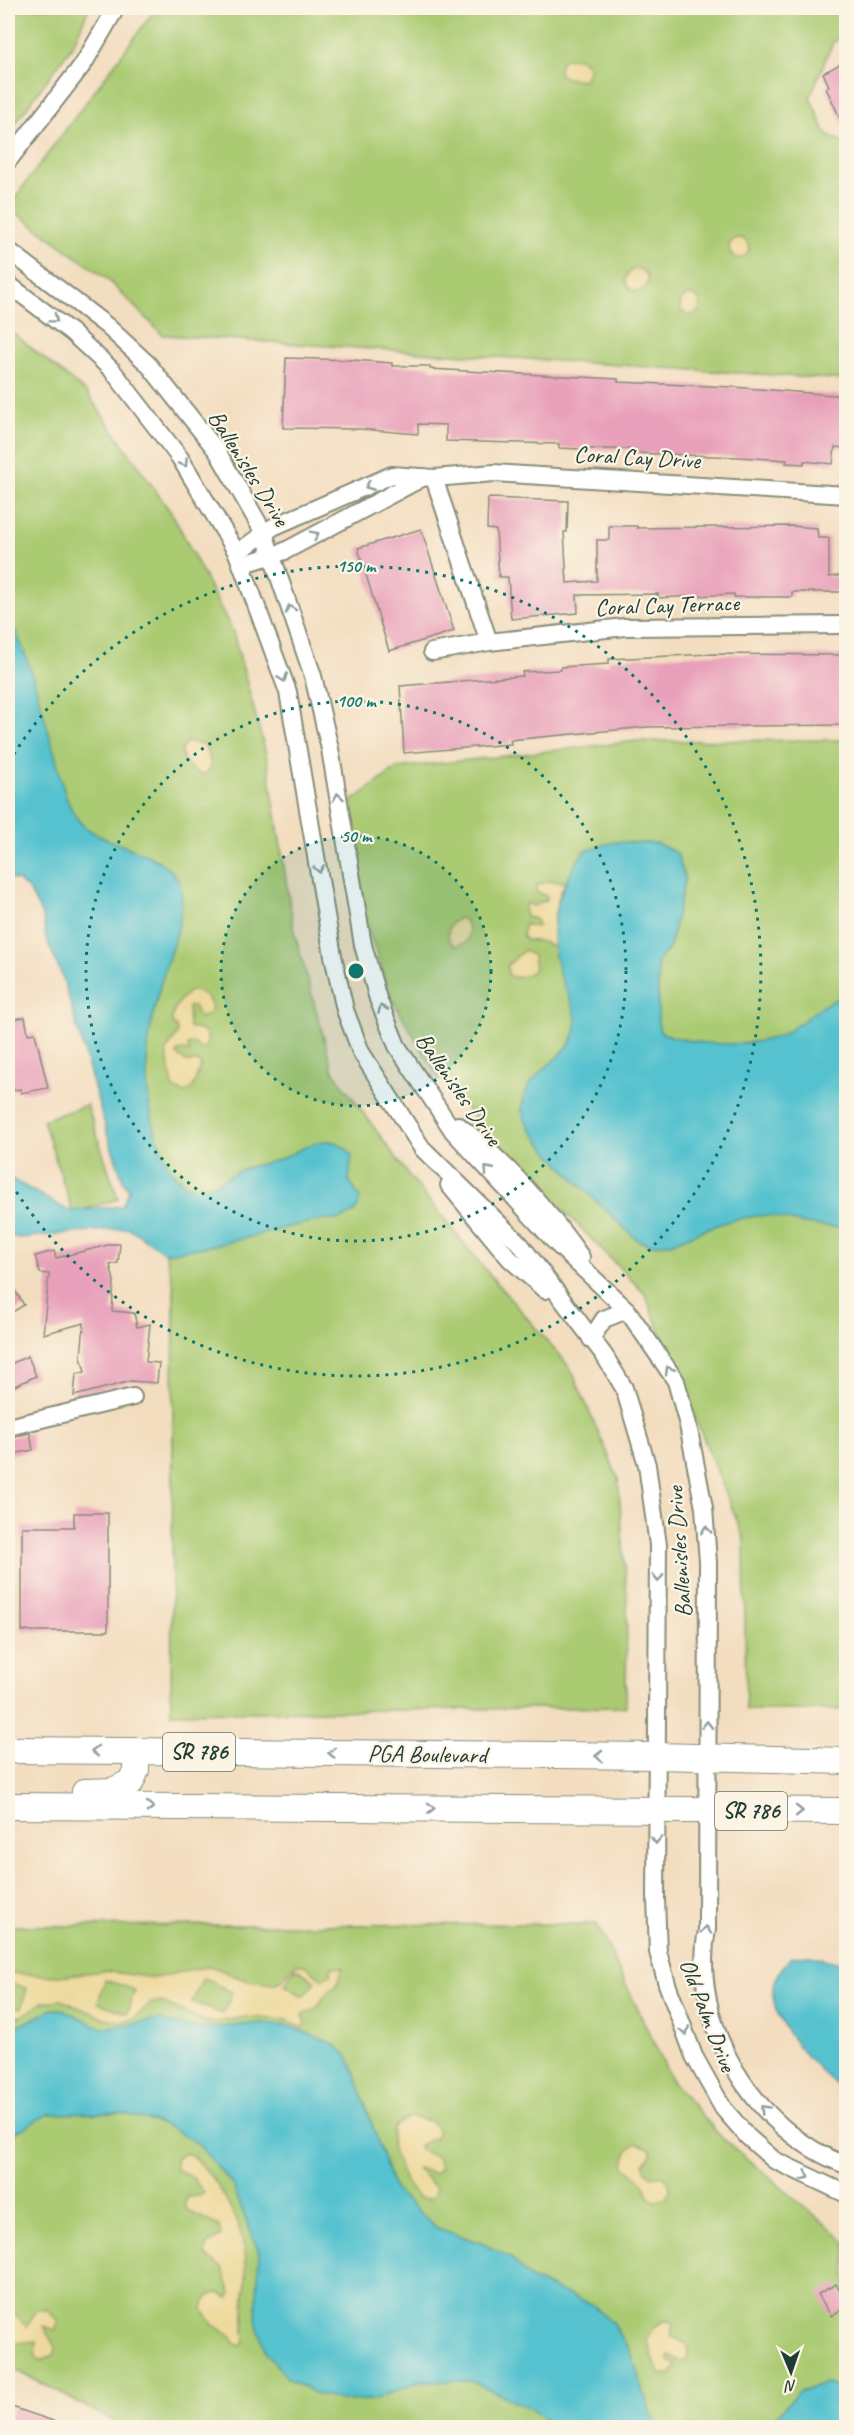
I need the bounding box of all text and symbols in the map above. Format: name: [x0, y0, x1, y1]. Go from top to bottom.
one-way arrow: [47, 312, 58, 323]
street label: Ballenisles Drive: [202, 404, 298, 533]
street label: Coral Cay Drive: [573, 439, 703, 475]
one-way arrow: [176, 457, 187, 468]
one-way arrow: [364, 479, 375, 491]
one-way arrow: [309, 531, 320, 543]
text: 150 m: [337, 555, 377, 577]
street label: Coral Cay Terrace: [594, 587, 742, 623]
one-way arrow: [285, 604, 298, 615]
one-way arrow: [275, 672, 288, 682]
text: 100 m: [337, 690, 377, 712]
one-way arrow: [333, 793, 345, 802]
text: 50 m: [341, 825, 373, 847]
one-way arrow: [312, 864, 324, 874]
centre of rings: [346, 961, 366, 981]
one-way arrow: [377, 1004, 389, 1015]
street label: Ballenisles Drive: [409, 1027, 510, 1153]
one-way arrow: [484, 1167, 495, 1177]
one-way arrow: [666, 1366, 677, 1377]
street label: Ballenisles Drive: [659, 1483, 699, 1618]
one-way arrow: [700, 1525, 713, 1534]
one-way arrow: [652, 1574, 665, 1583]
one-way arrow: [701, 1720, 714, 1729]
road number: SR 786: [163, 1733, 235, 1771]
street label: PGA Boulevard: [367, 1738, 490, 1770]
one-way arrow: [91, 1745, 100, 1757]
one-way arrow: [328, 1747, 337, 1759]
one-way arrow: [595, 1750, 604, 1762]
road number: SR 786: [715, 1792, 787, 1830]
one-way arrow: [145, 1801, 154, 1813]
one-way arrow: [426, 1802, 435, 1814]
one-way arrow: [794, 1805, 803, 1817]
one-way arrow: [649, 1836, 662, 1845]
one-way arrow: [699, 1925, 712, 1934]
street label: Old Palm Drive: [673, 1954, 744, 2078]
one-way arrow: [677, 2025, 690, 2036]
one-way arrow: [761, 2105, 772, 2116]
one-way arrow: [799, 2168, 810, 2180]
north arrow: [761, 2342, 821, 2402]
text: N: [783, 2376, 797, 2396]

